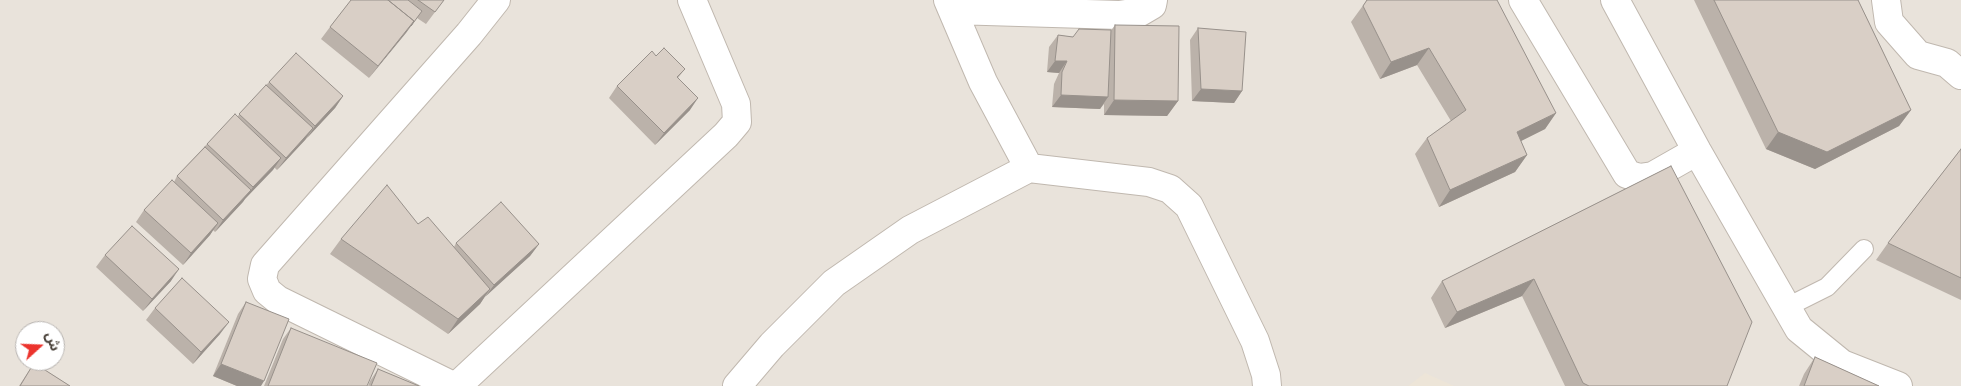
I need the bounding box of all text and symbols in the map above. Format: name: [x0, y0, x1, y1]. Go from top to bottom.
north arrow: [15, 321, 65, 371]
text: ش: [42, 329, 65, 353]

